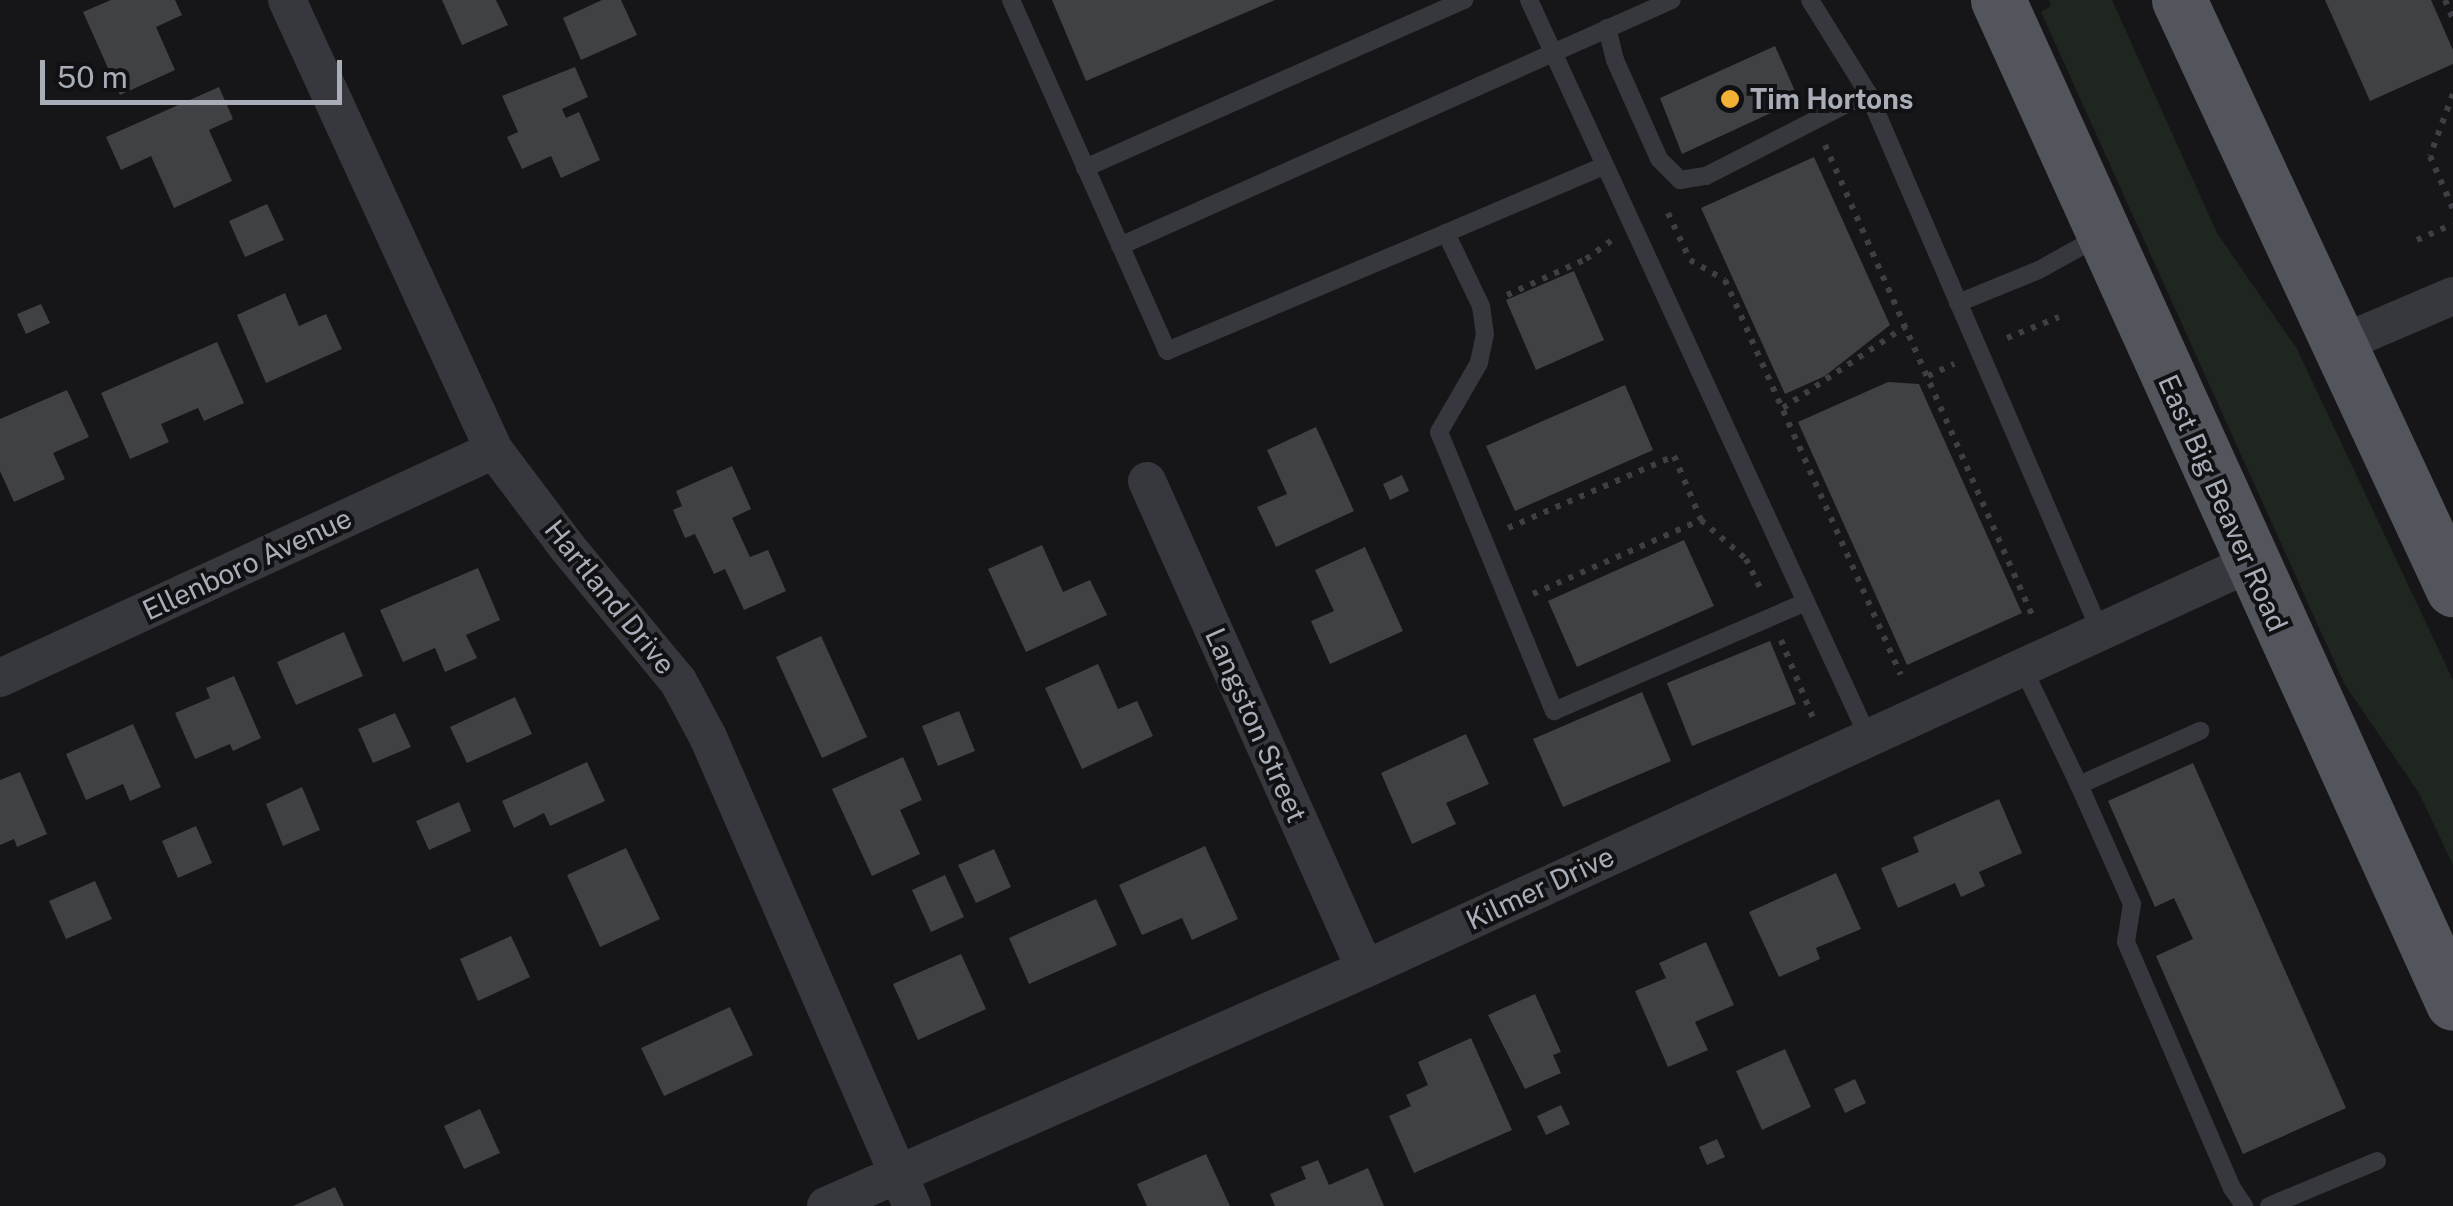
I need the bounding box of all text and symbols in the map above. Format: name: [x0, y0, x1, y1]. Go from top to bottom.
scale bar: [45, 40, 348, 102]
text: 50 m: [57, 59, 128, 95]
place label: Tim Hortons: [1750, 82, 1913, 116]
marker: Tim Hortons: [1719, 88, 1741, 110]
street label: East Big Beaver Road: [2151, 370, 2295, 636]
street label: Ellenboro Avenue: [137, 501, 357, 627]
street label: Hartland Drive: [538, 513, 682, 681]
street label: Langston Street: [1198, 623, 1314, 827]
street label: Kilmer Drive: [1461, 839, 1619, 937]

